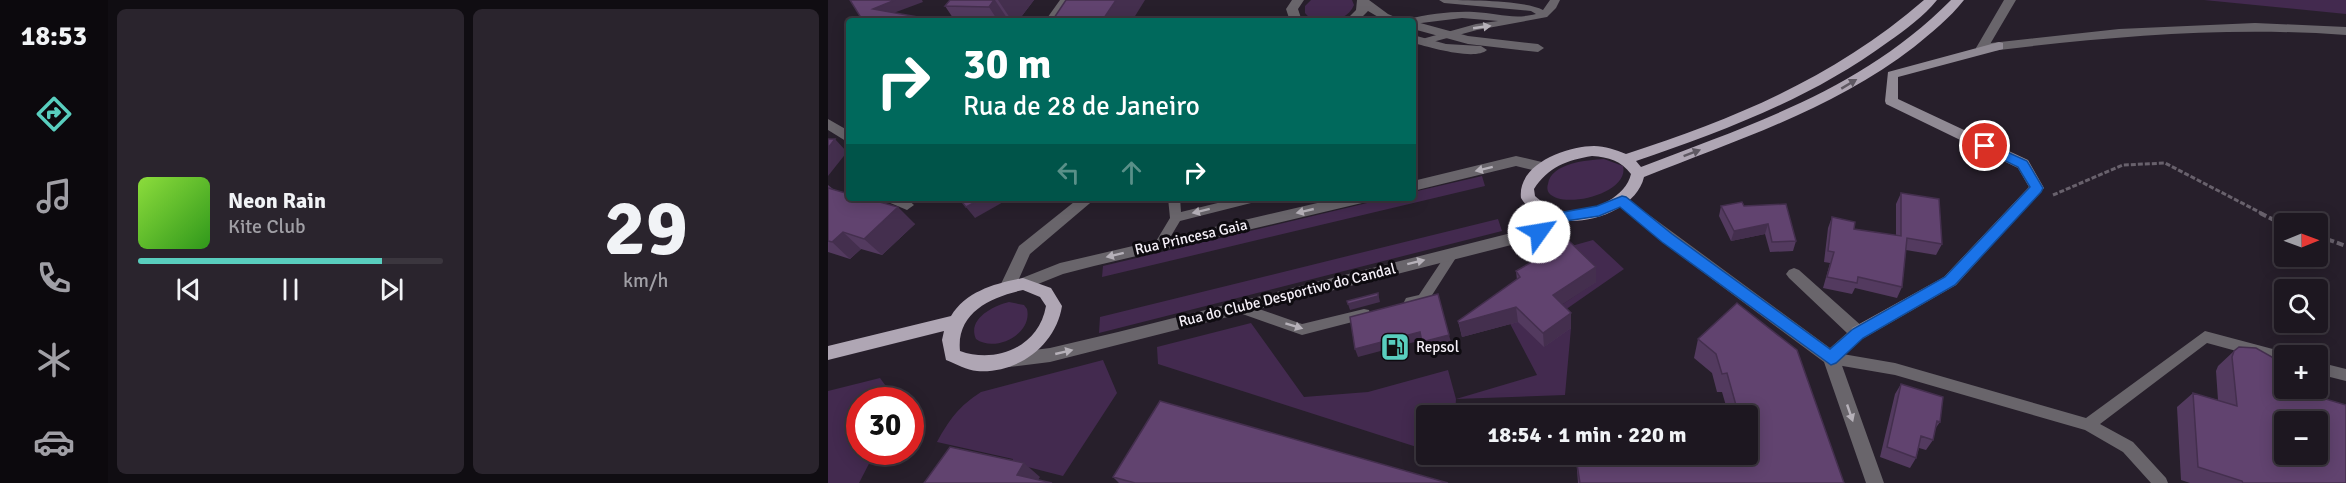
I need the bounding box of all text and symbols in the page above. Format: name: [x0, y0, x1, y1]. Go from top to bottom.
text: 18:53: [21, 20, 87, 53]
one-way arrow: [1473, 22, 1492, 32]
text: 30 m: [963, 39, 1052, 90]
icon: right: [864, 42, 942, 120]
one-way arrow: [1841, 79, 1857, 90]
text: Rua de 28 de Janeiro: [963, 90, 1200, 123]
icon: directions: [33, 93, 75, 135]
pin: [1959, 120, 2010, 171]
icon: arrive: [1968, 129, 2001, 162]
one-way arrow: [1684, 148, 1702, 158]
icon: left: [1052, 156, 1085, 189]
icon: ahead: [1115, 156, 1148, 189]
icon: right: [1178, 156, 1211, 189]
one-way arrow: [1475, 164, 1494, 174]
icon: music: [33, 175, 75, 217]
text: 29: [604, 181, 688, 277]
text: Neon Rain: [228, 187, 326, 214]
position arrow: [1507, 200, 1571, 264]
one-way arrow: [1296, 206, 1315, 216]
one-way arrow: [1192, 207, 1211, 217]
north arrow: [2274, 213, 2328, 267]
map controls: [2274, 213, 2328, 465]
text: Kite Club: [228, 214, 306, 239]
street label: Rua Princesa Gaia: [1133, 215, 1249, 259]
one-way arrow: [1106, 250, 1125, 260]
icon: phone: [33, 257, 75, 299]
one-way arrow: [1407, 257, 1425, 267]
street label: Rua do Clube Desportivo do Candal: [1177, 259, 1397, 331]
text: km/h: [623, 268, 668, 293]
icon: previous: [172, 273, 205, 306]
icon: pause: [274, 273, 307, 306]
icon: next: [375, 273, 408, 306]
button: search: [2274, 279, 2328, 333]
one-way arrow: [1285, 322, 1303, 331]
fuel station icon: Repsol: [1379, 331, 1411, 363]
place label: Repsol: [1416, 338, 1459, 356]
icon: climate: [33, 339, 75, 381]
button: +: [2274, 345, 2328, 399]
one-way arrow: [1055, 346, 1073, 356]
speed limit sign: 30: [846, 387, 924, 465]
one-way arrow: [1846, 405, 1856, 423]
button: −: [2274, 411, 2328, 465]
icon: car: [33, 421, 75, 463]
text: 18:54 · 1 min · 220 m: [1487, 421, 1687, 448]

